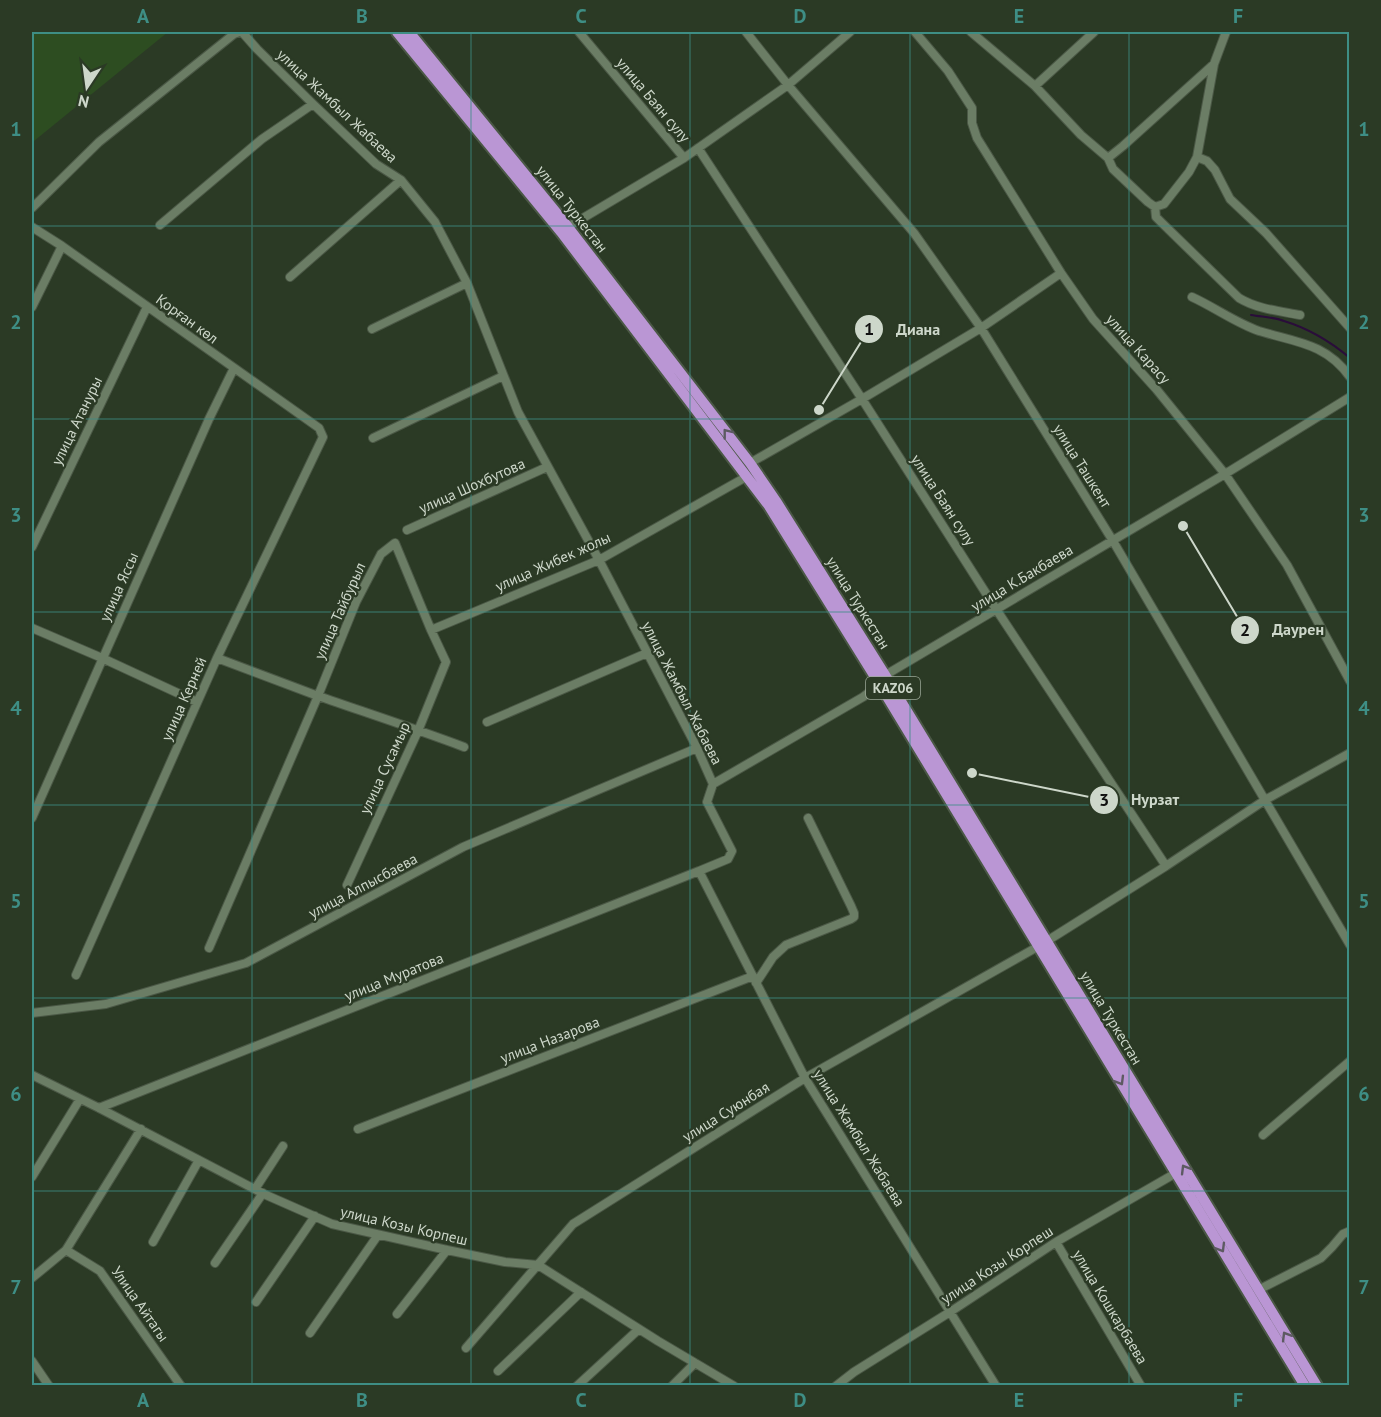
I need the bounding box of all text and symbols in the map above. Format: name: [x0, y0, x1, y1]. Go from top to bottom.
text: A: [137, 3, 150, 29]
text: B: [356, 3, 368, 29]
text: C: [575, 3, 587, 29]
text: D: [794, 3, 807, 29]
text: E: [1014, 3, 1024, 29]
text: F: [1233, 3, 1243, 29]
street label: улица Жамбыл Жабаева: [273, 45, 402, 167]
street label: улица Баян сулу: [612, 53, 694, 146]
north arrow: [57, 57, 117, 117]
text: N: [76, 91, 91, 113]
text: 1: [10, 116, 22, 142]
text: 1: [1358, 116, 1370, 142]
street label: улица Туркестан: [532, 161, 612, 256]
street label: Қорған көл: [152, 290, 222, 348]
text: 2: [10, 309, 22, 335]
text: 2: [1358, 309, 1370, 335]
street label: улица Карасу: [1102, 310, 1175, 388]
callout: Диана: [854, 312, 952, 346]
text: 1: [864, 317, 874, 340]
text: Диана: [896, 319, 940, 339]
street label: улица Атануры: [47, 373, 106, 468]
street label: улица Ташкент: [1049, 420, 1116, 511]
one-way arrow: [723, 429, 734, 440]
street label: улица Баян сулу: [907, 451, 980, 549]
street label: улица Шохбутова: [416, 454, 528, 517]
text: 3: [10, 502, 22, 528]
text: 3: [1358, 502, 1370, 528]
street label: улица Жибек жолы: [492, 528, 614, 596]
street label: улица К.Бакбаева: [967, 540, 1076, 615]
street label: улица Яссы: [95, 549, 142, 624]
street label: улица Туркестан: [822, 553, 894, 653]
street label: улица Тайбурыл: [310, 559, 369, 662]
callout: Даурен: [1230, 613, 1336, 647]
street label: улица Жамбыл Жабаева: [638, 618, 727, 768]
text: 2: [1240, 618, 1250, 641]
text: Даурен: [1272, 619, 1324, 639]
street label: улица Керней: [157, 654, 211, 744]
road number: KАZ06: [866, 677, 920, 699]
text: 4: [10, 695, 22, 721]
text: 4: [1358, 695, 1370, 721]
street label: улица Сусамыр: [355, 719, 414, 817]
callout: Нурзат: [1089, 783, 1191, 817]
text: 3: [1099, 788, 1109, 811]
text: Нурзат: [1131, 789, 1179, 809]
street label: улица Алпысбаева: [305, 849, 420, 922]
text: 5: [10, 888, 22, 914]
text: 5: [1358, 888, 1370, 914]
street label: улица Муратова: [341, 948, 446, 1005]
street label: улица Туркестан: [1076, 968, 1147, 1068]
street label: улица Назарова: [497, 1012, 602, 1067]
street label: улица Жамбыл Жабаева: [809, 1066, 909, 1210]
one-way arrow: [1113, 1075, 1125, 1085]
street label: улица Суюнбая: [679, 1077, 773, 1146]
text: 6: [10, 1081, 22, 1107]
text: 6: [1358, 1081, 1370, 1107]
one-way arrow: [1181, 1165, 1192, 1175]
street label: улица Козы Корпеш: [339, 1202, 470, 1249]
street label: улица Козы Корпеш: [937, 1221, 1056, 1308]
one-way arrow: [1213, 1242, 1225, 1252]
street label: улица Кошкарбаева: [1069, 1246, 1152, 1367]
street label: Улица Айтагы: [107, 1262, 173, 1345]
text: 7: [10, 1274, 22, 1300]
text: 7: [1358, 1274, 1370, 1300]
one-way arrow: [1282, 1332, 1294, 1342]
text: A: [137, 1387, 150, 1413]
text: B: [356, 1387, 368, 1413]
text: C: [575, 1387, 587, 1413]
text: D: [794, 1387, 807, 1413]
text: E: [1014, 1387, 1024, 1413]
text: F: [1233, 1387, 1243, 1413]

